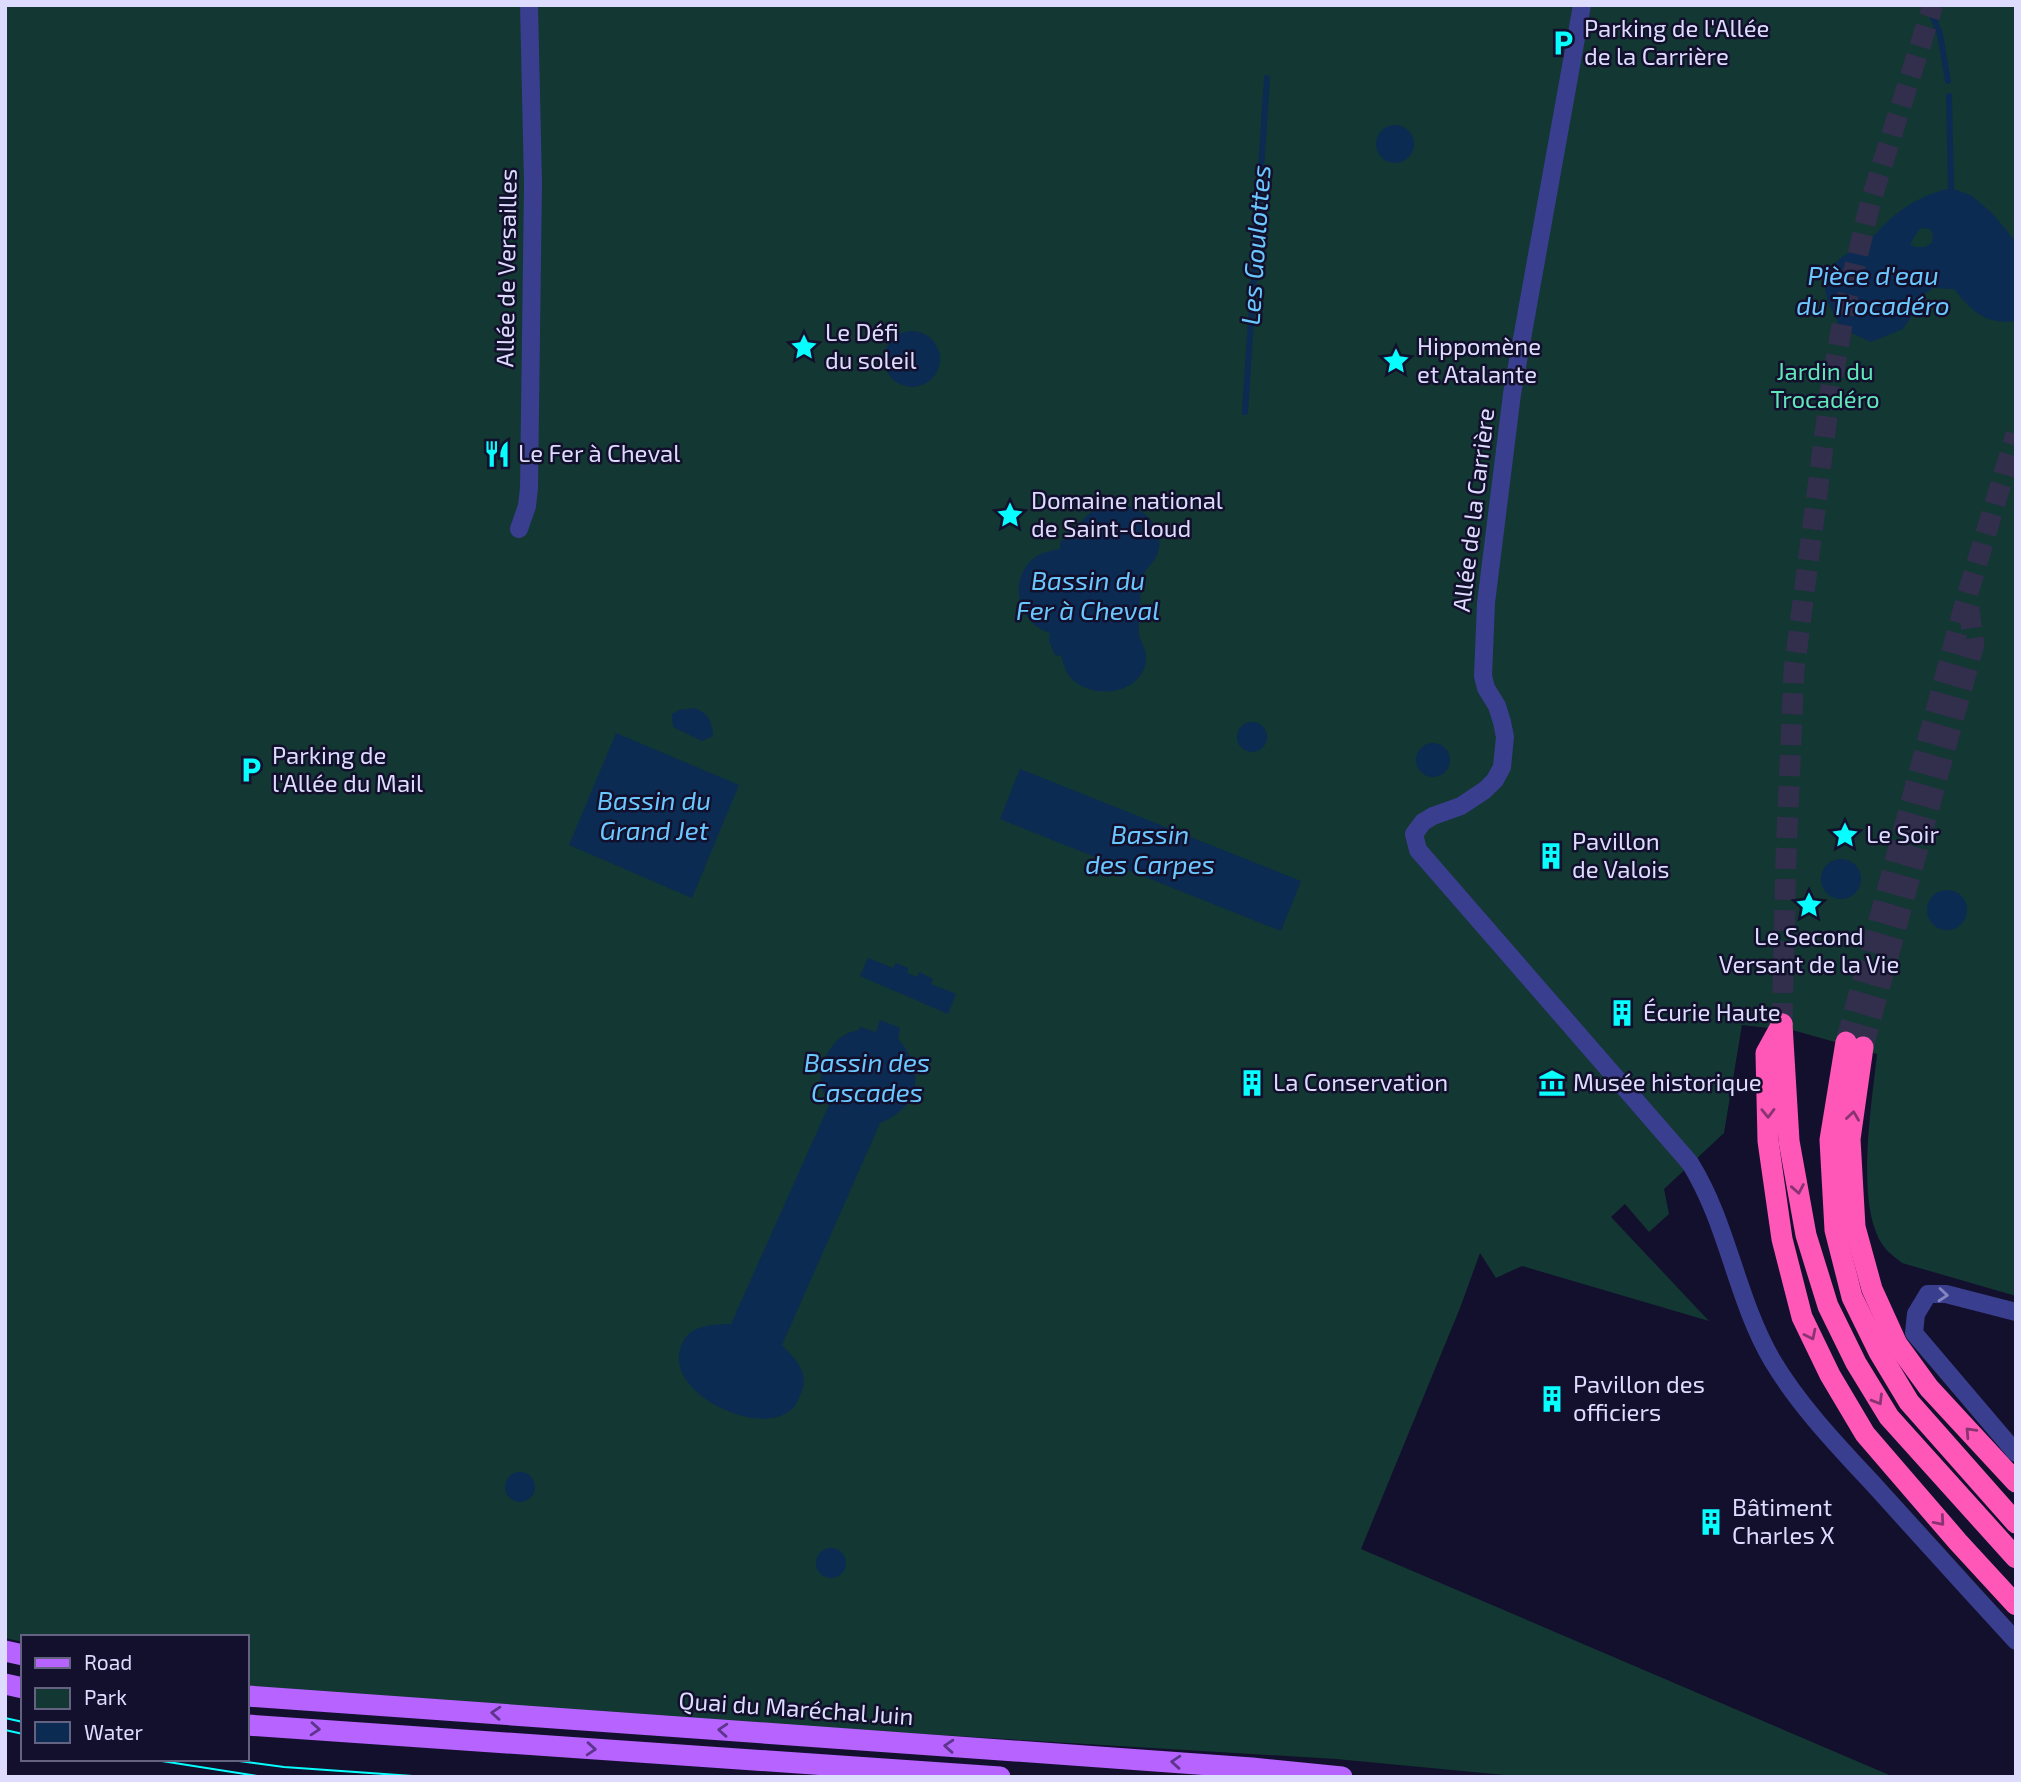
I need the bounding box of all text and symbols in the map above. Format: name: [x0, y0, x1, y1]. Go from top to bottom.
place label: Parking de l'Allée de la Carrière: [1584, 13, 1769, 70]
parking icon: Parking de l'Allée de la Carrière: [1548, 28, 1578, 58]
water label: Les Goulottes: [1233, 164, 1276, 326]
street label: Allée de Versailles: [489, 168, 522, 368]
water label: Pièce d'eau du Trocadéro: [1796, 259, 1950, 320]
place label: Le Défi du soleil: [825, 317, 917, 374]
place label: Hippomène et Atalante: [1417, 331, 1541, 388]
place icon: Le Défi du soleil: [789, 332, 819, 362]
place icon: Hippomène et Atalante: [1381, 346, 1411, 376]
park label: Jardin du Trocadéro: [1770, 356, 1880, 413]
street label: Allée de la Carrière: [1446, 406, 1499, 613]
place label: Le Fer à Cheval: [518, 438, 680, 467]
restaurant icon: Le Fer à Cheval: [482, 439, 512, 469]
place label: Domaine national de Saint-Cloud: [1031, 485, 1223, 542]
place icon: Domaine national de Saint-Cloud: [995, 500, 1025, 530]
water label: Bassin du Fer à Cheval: [1016, 564, 1160, 625]
place label: Parking de l'Allée du Mail: [272, 740, 423, 797]
parking icon: Parking de l'Allée du Mail: [236, 755, 266, 785]
water label: Bassin du Grand Jet: [597, 784, 711, 845]
water label: Bassin des Carpes: [1085, 818, 1215, 879]
place label: Le Soir: [1866, 819, 1940, 848]
place icon: Le Soir: [1830, 820, 1860, 850]
place label: Pavillon de Valois: [1572, 826, 1669, 883]
building icon: Pavillon de Valois: [1536, 841, 1566, 871]
place icon: Le Second Versant de la Vie: [1794, 890, 1824, 920]
place label: Le Second Versant de la Vie: [1719, 921, 1899, 978]
place label: Écurie Haute: [1643, 997, 1781, 1026]
building icon: Écurie Haute: [1607, 998, 1637, 1028]
water label: Bassin des Cascades: [804, 1046, 930, 1107]
place label: La Conservation: [1273, 1067, 1448, 1096]
place label: Musée historique: [1573, 1067, 1762, 1096]
building icon: La Conservation: [1237, 1068, 1267, 1098]
museum icon: Musée historique: [1537, 1068, 1567, 1098]
one-way arrow: [1760, 1108, 1775, 1119]
one-way arrow: [1845, 1110, 1860, 1122]
one-way arrow: [1790, 1183, 1805, 1195]
one-way arrow: [1938, 1287, 1949, 1302]
one-way arrow: [1802, 1328, 1816, 1340]
place label: Pavillon des officiers: [1573, 1369, 1705, 1426]
building icon: Pavillon des officiers: [1537, 1384, 1567, 1414]
one-way arrow: [1870, 1392, 1883, 1405]
one-way arrow: [1965, 1427, 1978, 1440]
place label: Bâtiment Charles X: [1732, 1492, 1835, 1549]
building icon: Bâtiment Charles X: [1696, 1507, 1726, 1537]
one-way arrow: [1932, 1512, 1944, 1525]
legend: [21, 1635, 248, 1761]
text: Road: [84, 1649, 132, 1674]
text: Park: [84, 1684, 127, 1709]
street label: Quai du Maréchal Juin: [678, 1685, 915, 1730]
one-way arrow: [490, 1706, 501, 1721]
text: Water: [84, 1719, 143, 1744]
one-way arrow: [310, 1722, 321, 1737]
one-way arrow: [717, 1723, 728, 1738]
one-way arrow: [944, 1739, 955, 1754]
one-way arrow: [585, 1741, 596, 1756]
one-way arrow: [1171, 1755, 1182, 1770]

